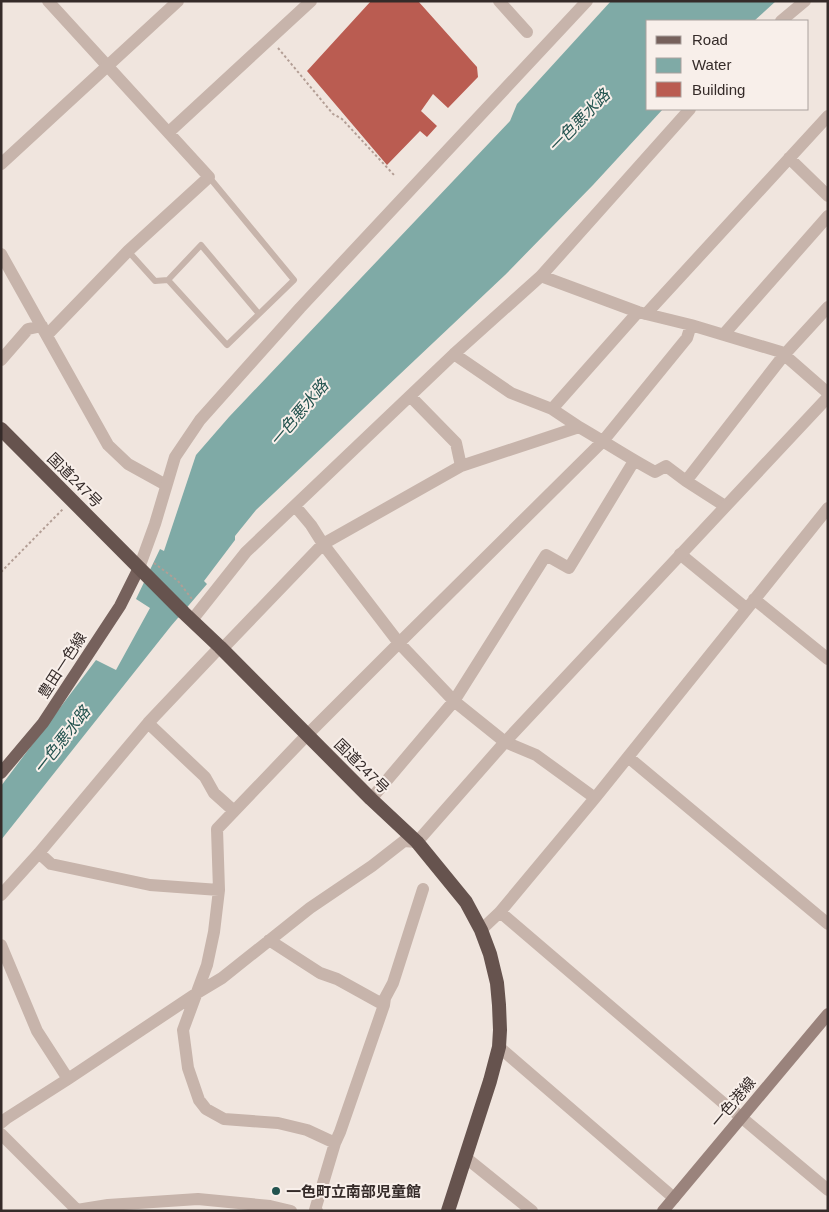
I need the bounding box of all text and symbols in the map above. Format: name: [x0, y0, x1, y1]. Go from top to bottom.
legend: [646, 20, 809, 110]
text: Road: [692, 31, 728, 48]
text: Water: [692, 56, 731, 73]
text: Building: [692, 81, 745, 98]
water label: 一色悪水路: [545, 85, 614, 156]
water label: 一色悪水路: [267, 375, 333, 449]
street label: 国道247号: [44, 449, 106, 511]
street label: 豊田一色線: [34, 629, 90, 701]
water label: 一色悪水路: [31, 702, 95, 777]
street label: 国道247号: [331, 735, 393, 797]
street label: 一色港線: [707, 1074, 759, 1130]
place label: 一色町立南部児童館: [286, 1183, 421, 1200]
marker: 一色町立南部児童館: [270, 1185, 282, 1197]

